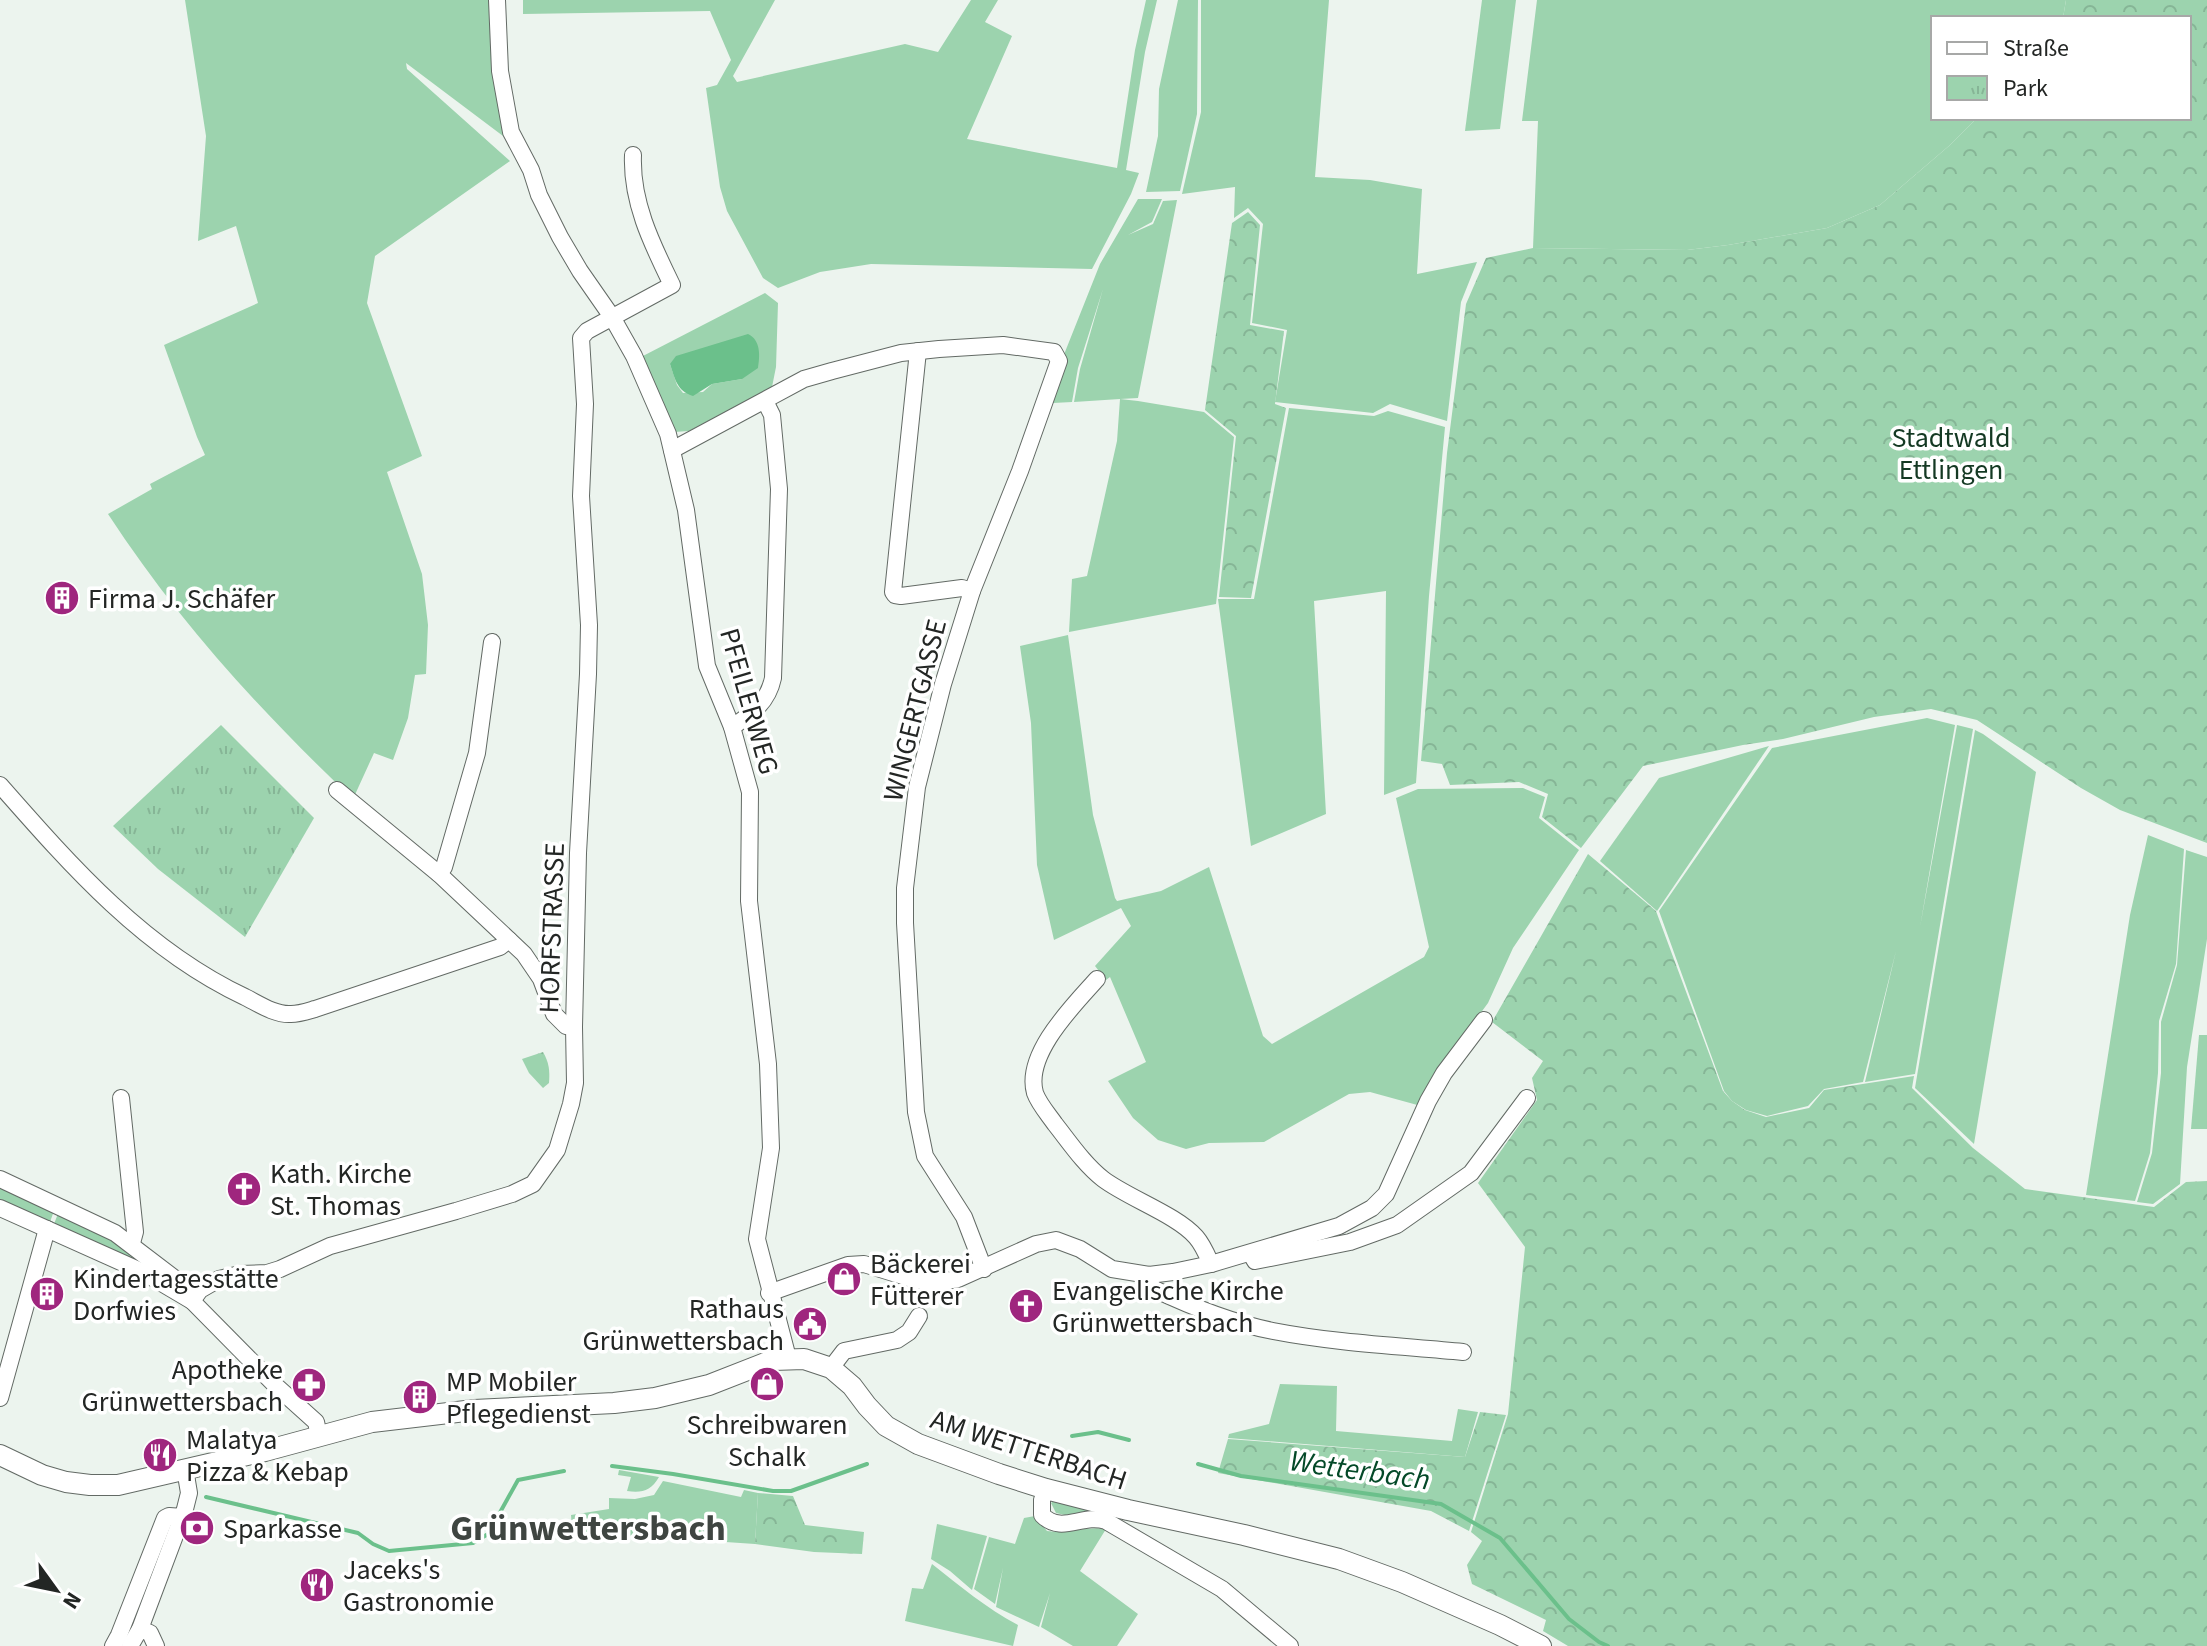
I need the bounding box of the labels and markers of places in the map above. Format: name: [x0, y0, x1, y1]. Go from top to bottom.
building icon: Firma J. Schäfer: [43, 579, 81, 617]
place label: Firma J. Schäfer: [88, 579, 276, 619]
place label: Kath. Kirche St. Thomas: [270, 1154, 412, 1226]
church icon: Kath. Kirche St. Thomas: [225, 1170, 263, 1208]
place label: Bäckerei Fütterer: [870, 1244, 971, 1316]
place label: Kindertagesstätte Dorfwies: [73, 1259, 279, 1331]
shop icon: Bäckerei Fütterer: [825, 1260, 863, 1298]
place label: Evangelische Kirche Grünwettersbach: [1052, 1271, 1284, 1343]
building icon: Kindertagesstätte Dorfwies: [28, 1275, 66, 1313]
church icon: Evangelische Kirche Grünwettersbach: [1007, 1287, 1045, 1325]
place label: Rathaus Grünwettersbach: [582, 1289, 784, 1361]
public building icon: Rathaus Grünwettersbach: [791, 1305, 829, 1343]
place label: Apotheke Grünwettersbach: [81, 1350, 283, 1422]
place label: MP Mobiler Pflegedienst: [446, 1362, 591, 1434]
shop icon: Schreibwaren Schalk: [748, 1365, 786, 1403]
pharmacy icon: Apotheke Grünwettersbach: [290, 1366, 328, 1404]
building icon: MP Mobiler Pflegedienst: [401, 1378, 439, 1416]
place label: Schreibwaren Schalk: [686, 1405, 848, 1477]
place label: Malatya Pizza & Kebap: [186, 1420, 349, 1492]
restaurant icon: Malatya Pizza & Kebap: [141, 1436, 179, 1474]
bank icon: Sparkasse: [178, 1509, 216, 1547]
place label: Sparkasse: [223, 1509, 342, 1549]
place label: Jaceks's Gastronomie: [343, 1550, 494, 1622]
restaurant icon: Jaceks's Gastronomie: [298, 1566, 336, 1604]

